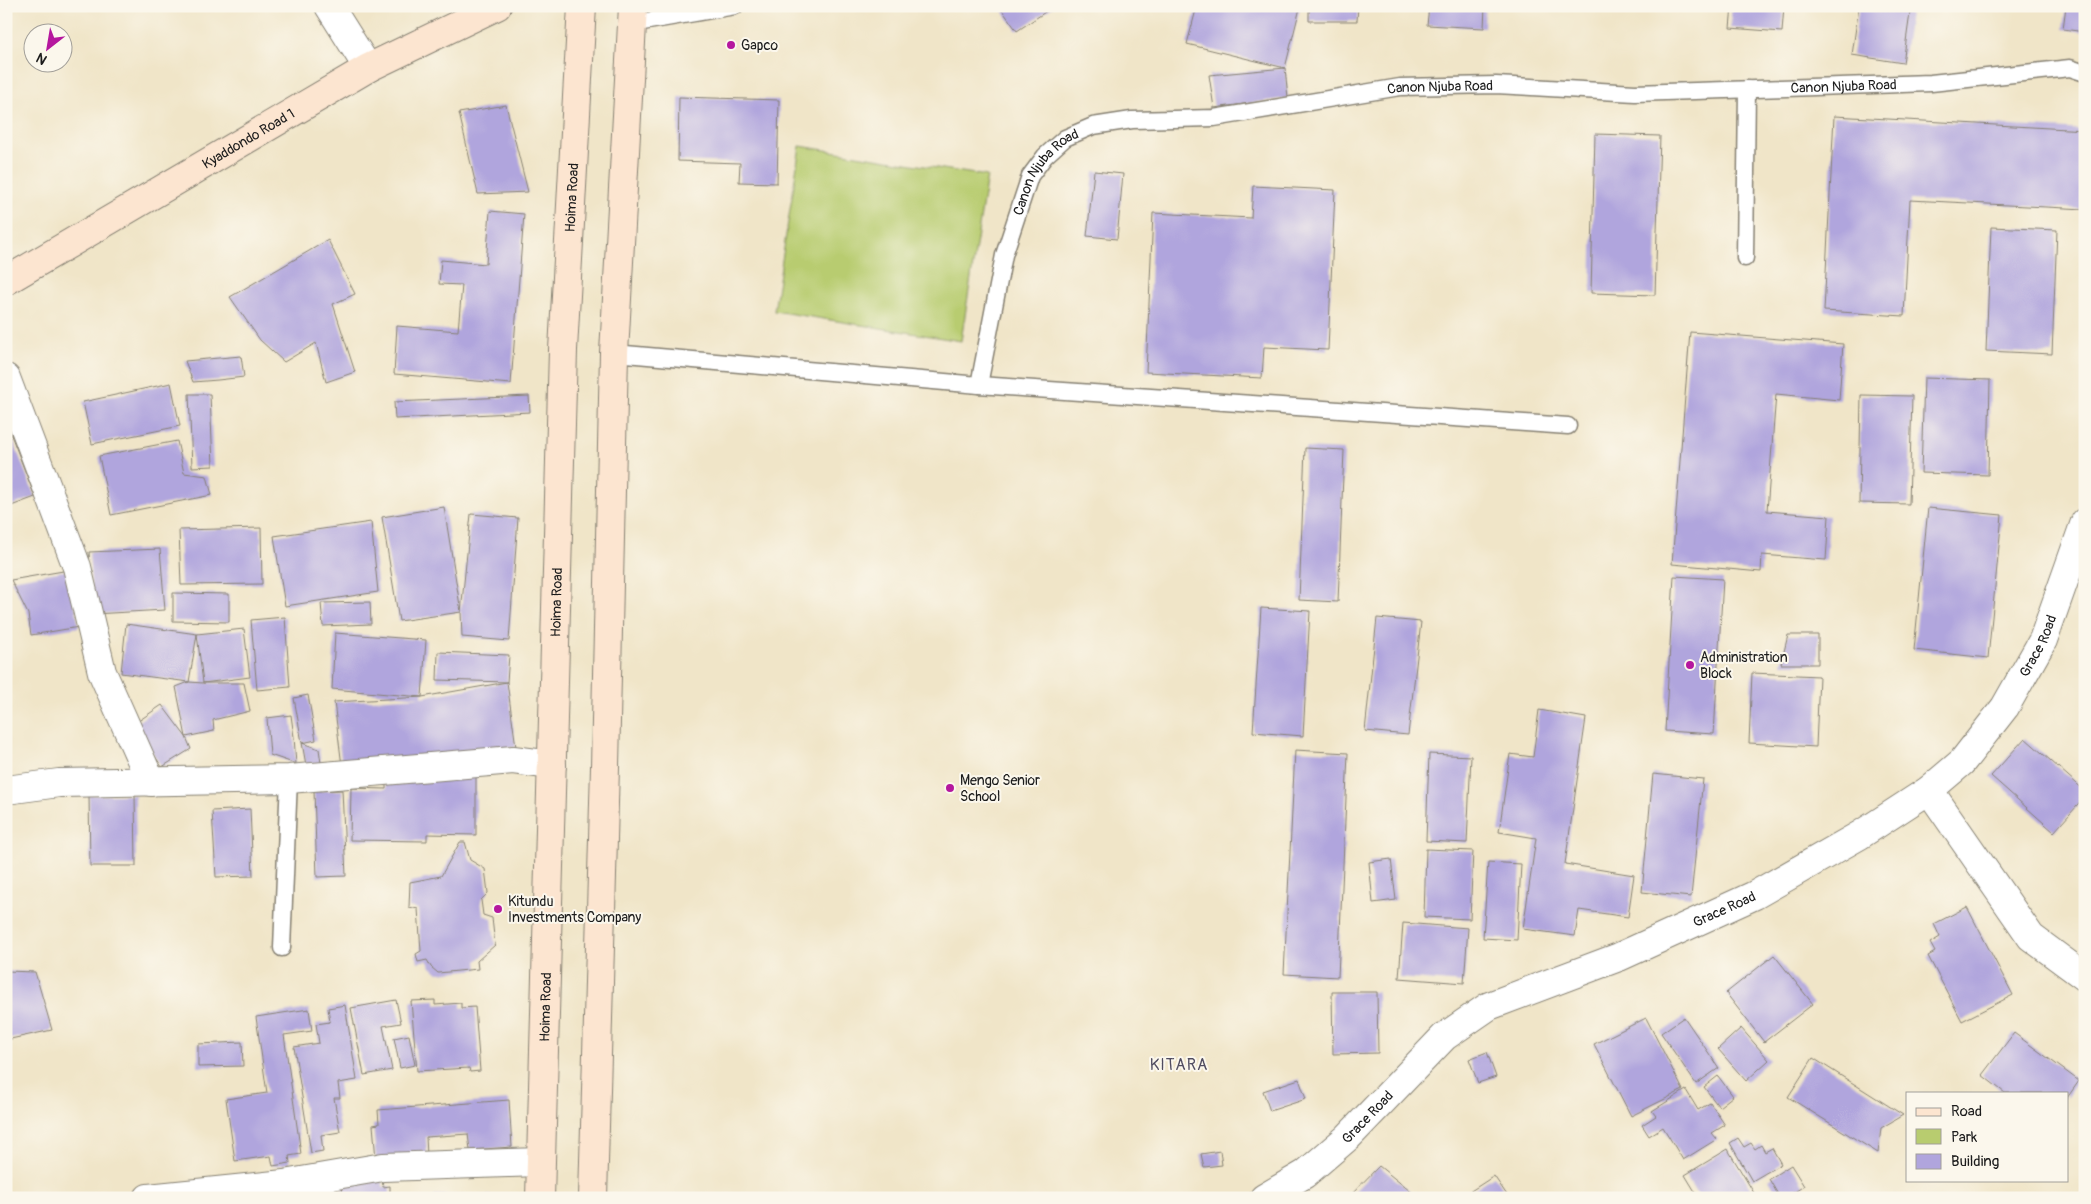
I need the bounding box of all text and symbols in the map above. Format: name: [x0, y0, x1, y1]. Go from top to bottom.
north arrow: [22, 22, 72, 72]
place label: Gapco: [741, 37, 779, 54]
marker: Gapco: [725, 39, 737, 51]
text: N: [33, 49, 50, 68]
street label: Canon Njuba Road: [1790, 76, 1897, 97]
street label: Canon Njuba Road: [1386, 77, 1493, 98]
street label: Kyaddondo Road 1: [199, 105, 298, 173]
street label: Canon Njuba Road: [1010, 125, 1081, 217]
street label: Hoima Road: [562, 162, 582, 233]
street label: Hoima Road: [547, 567, 566, 637]
street label: Grace Road: [2016, 613, 2060, 680]
place label: Administration Block: [1700, 649, 1788, 682]
marker: Administration Block: [1684, 659, 1696, 671]
place label: Mengo Senior School: [960, 772, 1040, 805]
marker: Mengo Senior School: [944, 782, 956, 794]
street label: Grace Road: [1690, 888, 1758, 931]
place label: Kitundu Investments Company: [508, 893, 641, 926]
marker: Kitundu Investments Company: [492, 903, 504, 915]
street label: Hoima Road: [536, 972, 555, 1042]
district label: KITARA: [1150, 1055, 1208, 1075]
street label: Grace Road: [1338, 1087, 1397, 1148]
legend: [1906, 1092, 2068, 1182]
text: Road: [1951, 1102, 1982, 1121]
text: Park: [1951, 1128, 1978, 1147]
text: Building: [1951, 1152, 1999, 1171]

